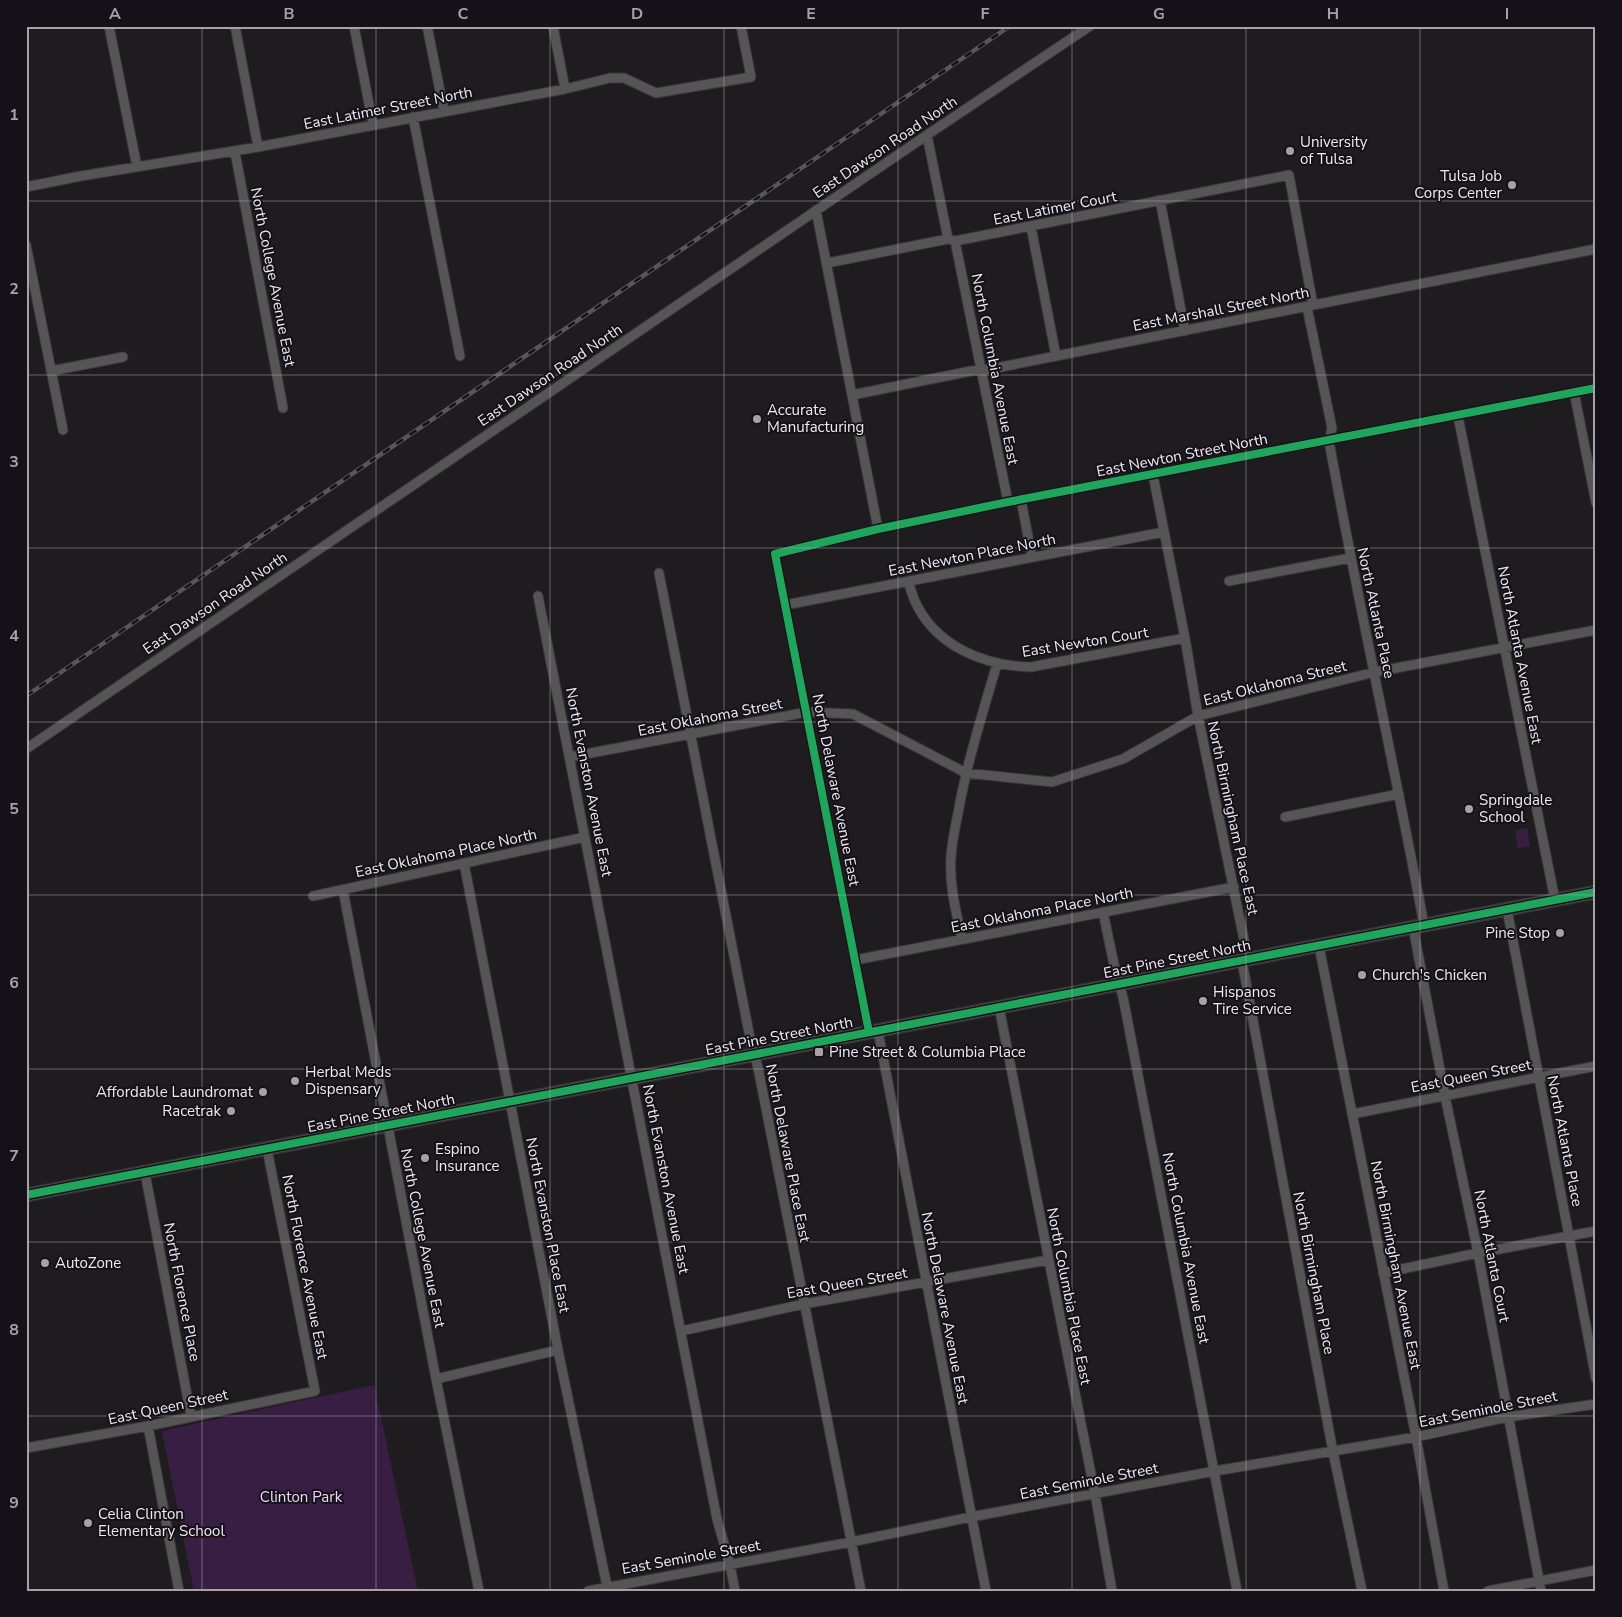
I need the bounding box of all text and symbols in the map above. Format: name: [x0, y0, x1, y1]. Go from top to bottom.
text: A: [109, 3, 121, 25]
text: B: [283, 3, 295, 25]
text: C: [458, 3, 469, 25]
text: D: [631, 3, 643, 25]
text: E: [806, 3, 816, 25]
text: F: [981, 3, 990, 25]
text: G: [1153, 3, 1165, 25]
text: H: [1327, 3, 1339, 25]
text: I: [1505, 3, 1509, 25]
street label: East Latimer Street North: [302, 82, 474, 134]
street label: East Dawson Road North: [809, 91, 961, 203]
text: 1: [9, 104, 19, 126]
place label: University of Tulsa: [1300, 132, 1368, 169]
marker: University of Tulsa: [1284, 145, 1296, 157]
place label: Tulsa Job Corps Center: [1414, 166, 1503, 203]
marker: Tulsa Job Corps Center: [1506, 179, 1518, 191]
street label: North College Avenue East: [246, 186, 300, 369]
street label: East Latimer Court: [992, 186, 1119, 230]
street label: North Columbia Avenue East: [967, 272, 1024, 467]
text: 2: [9, 278, 19, 300]
street label: East Marshall Street North: [1131, 282, 1311, 336]
street label: East Dawson Road North: [474, 319, 626, 431]
place label: Accurate Manufacturing: [767, 400, 864, 437]
marker: Accurate Manufacturing: [751, 413, 763, 425]
street label: East Newton Street North: [1095, 429, 1269, 481]
text: 3: [9, 451, 19, 473]
street label: East Newton Place North: [887, 529, 1057, 581]
street label: North Atlanta Place: [1352, 546, 1400, 680]
street label: East Dawson Road North: [139, 547, 291, 659]
street label: North Atlanta Avenue East: [1493, 564, 1547, 746]
street label: East Newton Court: [1020, 622, 1150, 662]
text: 4: [9, 625, 19, 647]
street label: East Oklahoma Street: [1201, 655, 1349, 710]
street label: North Evanston Avenue East: [561, 686, 617, 879]
street label: North Delaware Avenue East: [808, 692, 865, 889]
street label: East Oklahoma Street: [636, 693, 785, 741]
street label: North Birmingham Place East: [1203, 719, 1264, 918]
place label: Springdale School: [1479, 790, 1552, 827]
text: 5: [9, 798, 19, 820]
marker: Springdale School: [1463, 803, 1475, 815]
street label: East Oklahoma Place North: [353, 824, 539, 882]
street label: East Oklahoma Place North: [949, 883, 1135, 937]
place label: Pine Stop: [1485, 923, 1550, 943]
marker: Pine Stop: [1554, 927, 1566, 939]
street label: East Pine Street North: [1102, 935, 1252, 983]
place label: Church's Chicken: [1372, 965, 1487, 985]
marker: Church's Chicken: [1356, 969, 1368, 981]
text: 6: [9, 972, 19, 994]
place label: Hispanos Tire Service: [1213, 982, 1292, 1019]
marker: Hispanos Tire Service: [1197, 995, 1209, 1007]
street label: East Pine Street North: [704, 1012, 854, 1060]
place label: Pine Street & Columbia Place: [829, 1042, 1026, 1062]
marker: Pine Street & Columbia Place: [813, 1046, 825, 1058]
street label: East Queen Street: [1409, 1054, 1534, 1097]
place label: Herbal Meds Dispensary: [305, 1062, 392, 1099]
street label: North Delaware Place East: [761, 1062, 815, 1245]
street label: North Atlanta Place: [1542, 1074, 1588, 1208]
marker: Herbal Meds Dispensary: [289, 1075, 301, 1087]
place label: Affordable Laundromat: [96, 1082, 254, 1102]
street label: North Evanston Avenue East: [638, 1083, 694, 1276]
marker: Affordable Laundromat: [257, 1086, 269, 1098]
street label: East Pine Street North: [306, 1089, 456, 1137]
place label: Racetrak: [162, 1101, 221, 1121]
marker: Racetrak: [225, 1105, 237, 1117]
street label: North Evanston Place East: [521, 1136, 575, 1315]
place label: Espino Insurance: [435, 1139, 500, 1176]
text: 7: [9, 1145, 19, 1167]
street label: North College Avenue East: [396, 1147, 450, 1330]
street label: North Columbia Avenue East: [1158, 1151, 1215, 1346]
marker: Espino Insurance: [419, 1152, 431, 1164]
street label: North Birmingham Avenue East: [1366, 1159, 1426, 1372]
street label: North Florence Avenue East: [277, 1173, 333, 1362]
street label: North Atlanta Court: [1469, 1188, 1515, 1324]
street label: North Birmingham Place: [1288, 1190, 1340, 1356]
street label: North Columbia Place East: [1042, 1206, 1096, 1387]
street label: North Delaware Avenue East: [917, 1210, 974, 1407]
street label: North Florence Place: [159, 1221, 205, 1363]
place label: AutoZone: [55, 1253, 121, 1273]
marker: AutoZone: [39, 1257, 51, 1269]
street label: East Queen Street: [785, 1262, 910, 1303]
text: 8: [9, 1319, 19, 1341]
street label: East Queen Street: [106, 1384, 230, 1429]
street label: East Seminole Street: [1417, 1386, 1560, 1432]
street label: East Seminole Street: [1018, 1458, 1161, 1504]
park label: Clinton Park: [260, 1487, 343, 1507]
text: 9: [9, 1492, 19, 1514]
place label: Celia Clinton Elementary School: [98, 1504, 225, 1541]
marker: Celia Clinton Elementary School: [82, 1517, 94, 1529]
street label: East Seminole Street: [620, 1535, 763, 1579]

